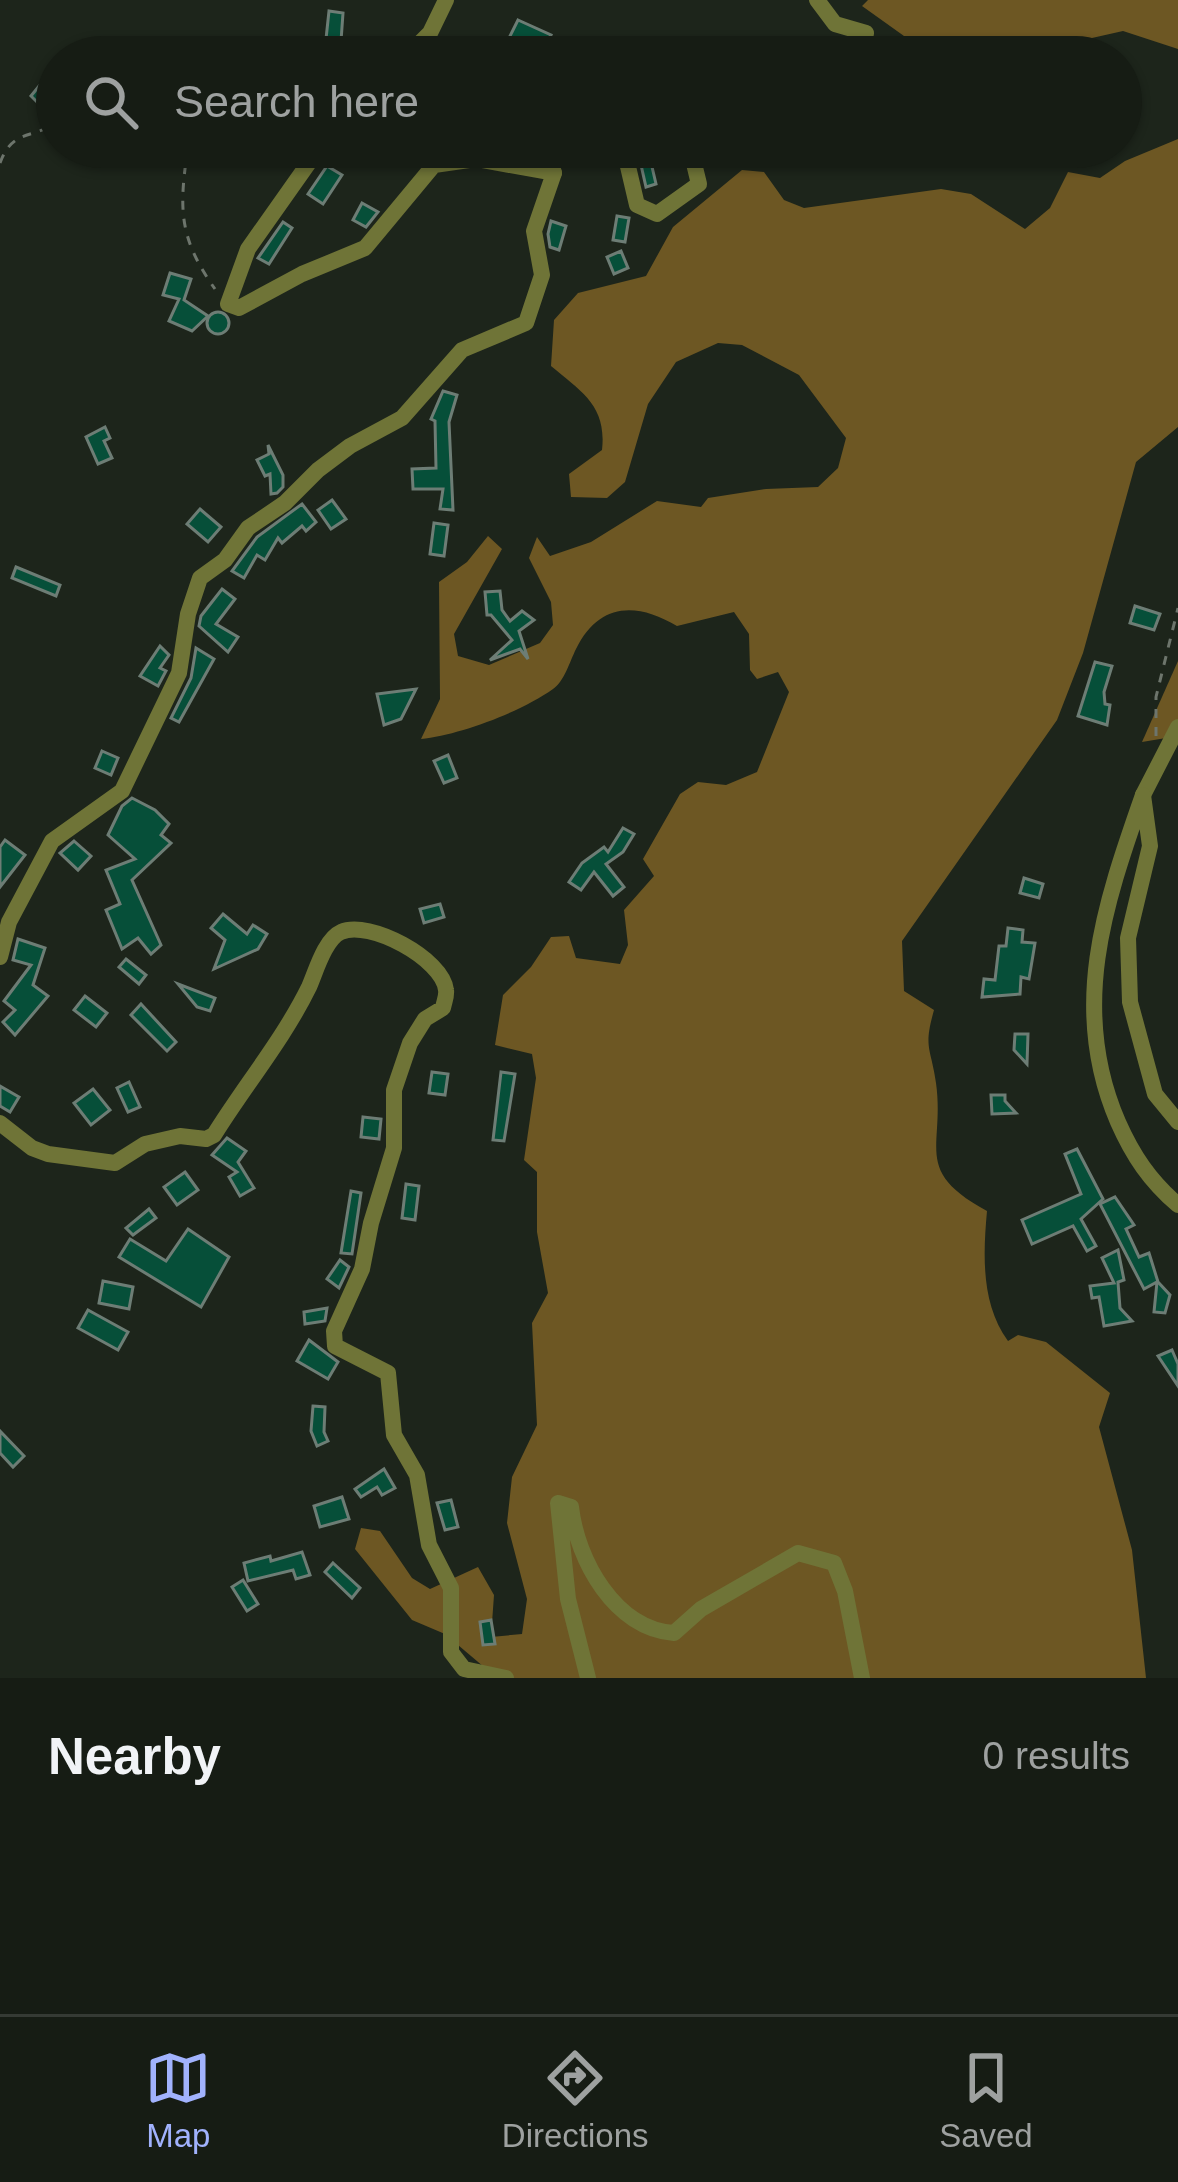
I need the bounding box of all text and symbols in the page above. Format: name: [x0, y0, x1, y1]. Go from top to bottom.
search box: [36, 36, 1142, 168]
icon: search: [78, 69, 144, 135]
text: Search here: [174, 76, 419, 127]
text: Nearby: [48, 1728, 221, 1785]
text: 0 results: [983, 1734, 1130, 1777]
tab: Map: [145, 2045, 211, 2155]
tab: Directions: [502, 2045, 649, 2155]
tab: Saved: [939, 2045, 1033, 2155]

